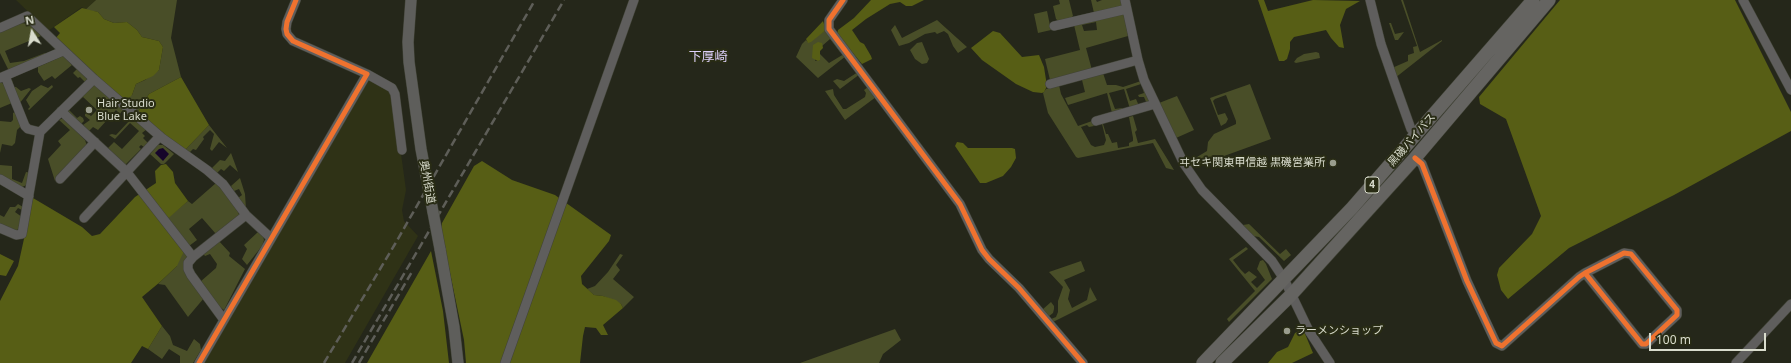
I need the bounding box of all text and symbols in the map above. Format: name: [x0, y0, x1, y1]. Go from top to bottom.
north arrow: [12, 12, 52, 52]
text: N: [24, 12, 35, 28]
district label: 下厚崎: [689, 49, 727, 65]
place label: Hair Studio Blue Lake: [97, 97, 155, 123]
marker: Hair Studio Blue Lake: [84, 105, 94, 115]
street label: 黒磯バイパス: [1385, 111, 1439, 169]
place label: ヰセキ関東甲信越 黒磯営業所: [1179, 156, 1325, 170]
marker: ヰセキ関東甲信越 黒磯営業所: [1328, 158, 1338, 168]
street label: 奥州街道: [417, 159, 437, 205]
road number: 4: [1365, 177, 1379, 193]
place label: ラーメンショップ: [1295, 324, 1383, 338]
scale bar: [1651, 325, 1768, 351]
marker: ラーメンショップ: [1282, 326, 1292, 336]
text: 100 m: [1656, 331, 1691, 348]

